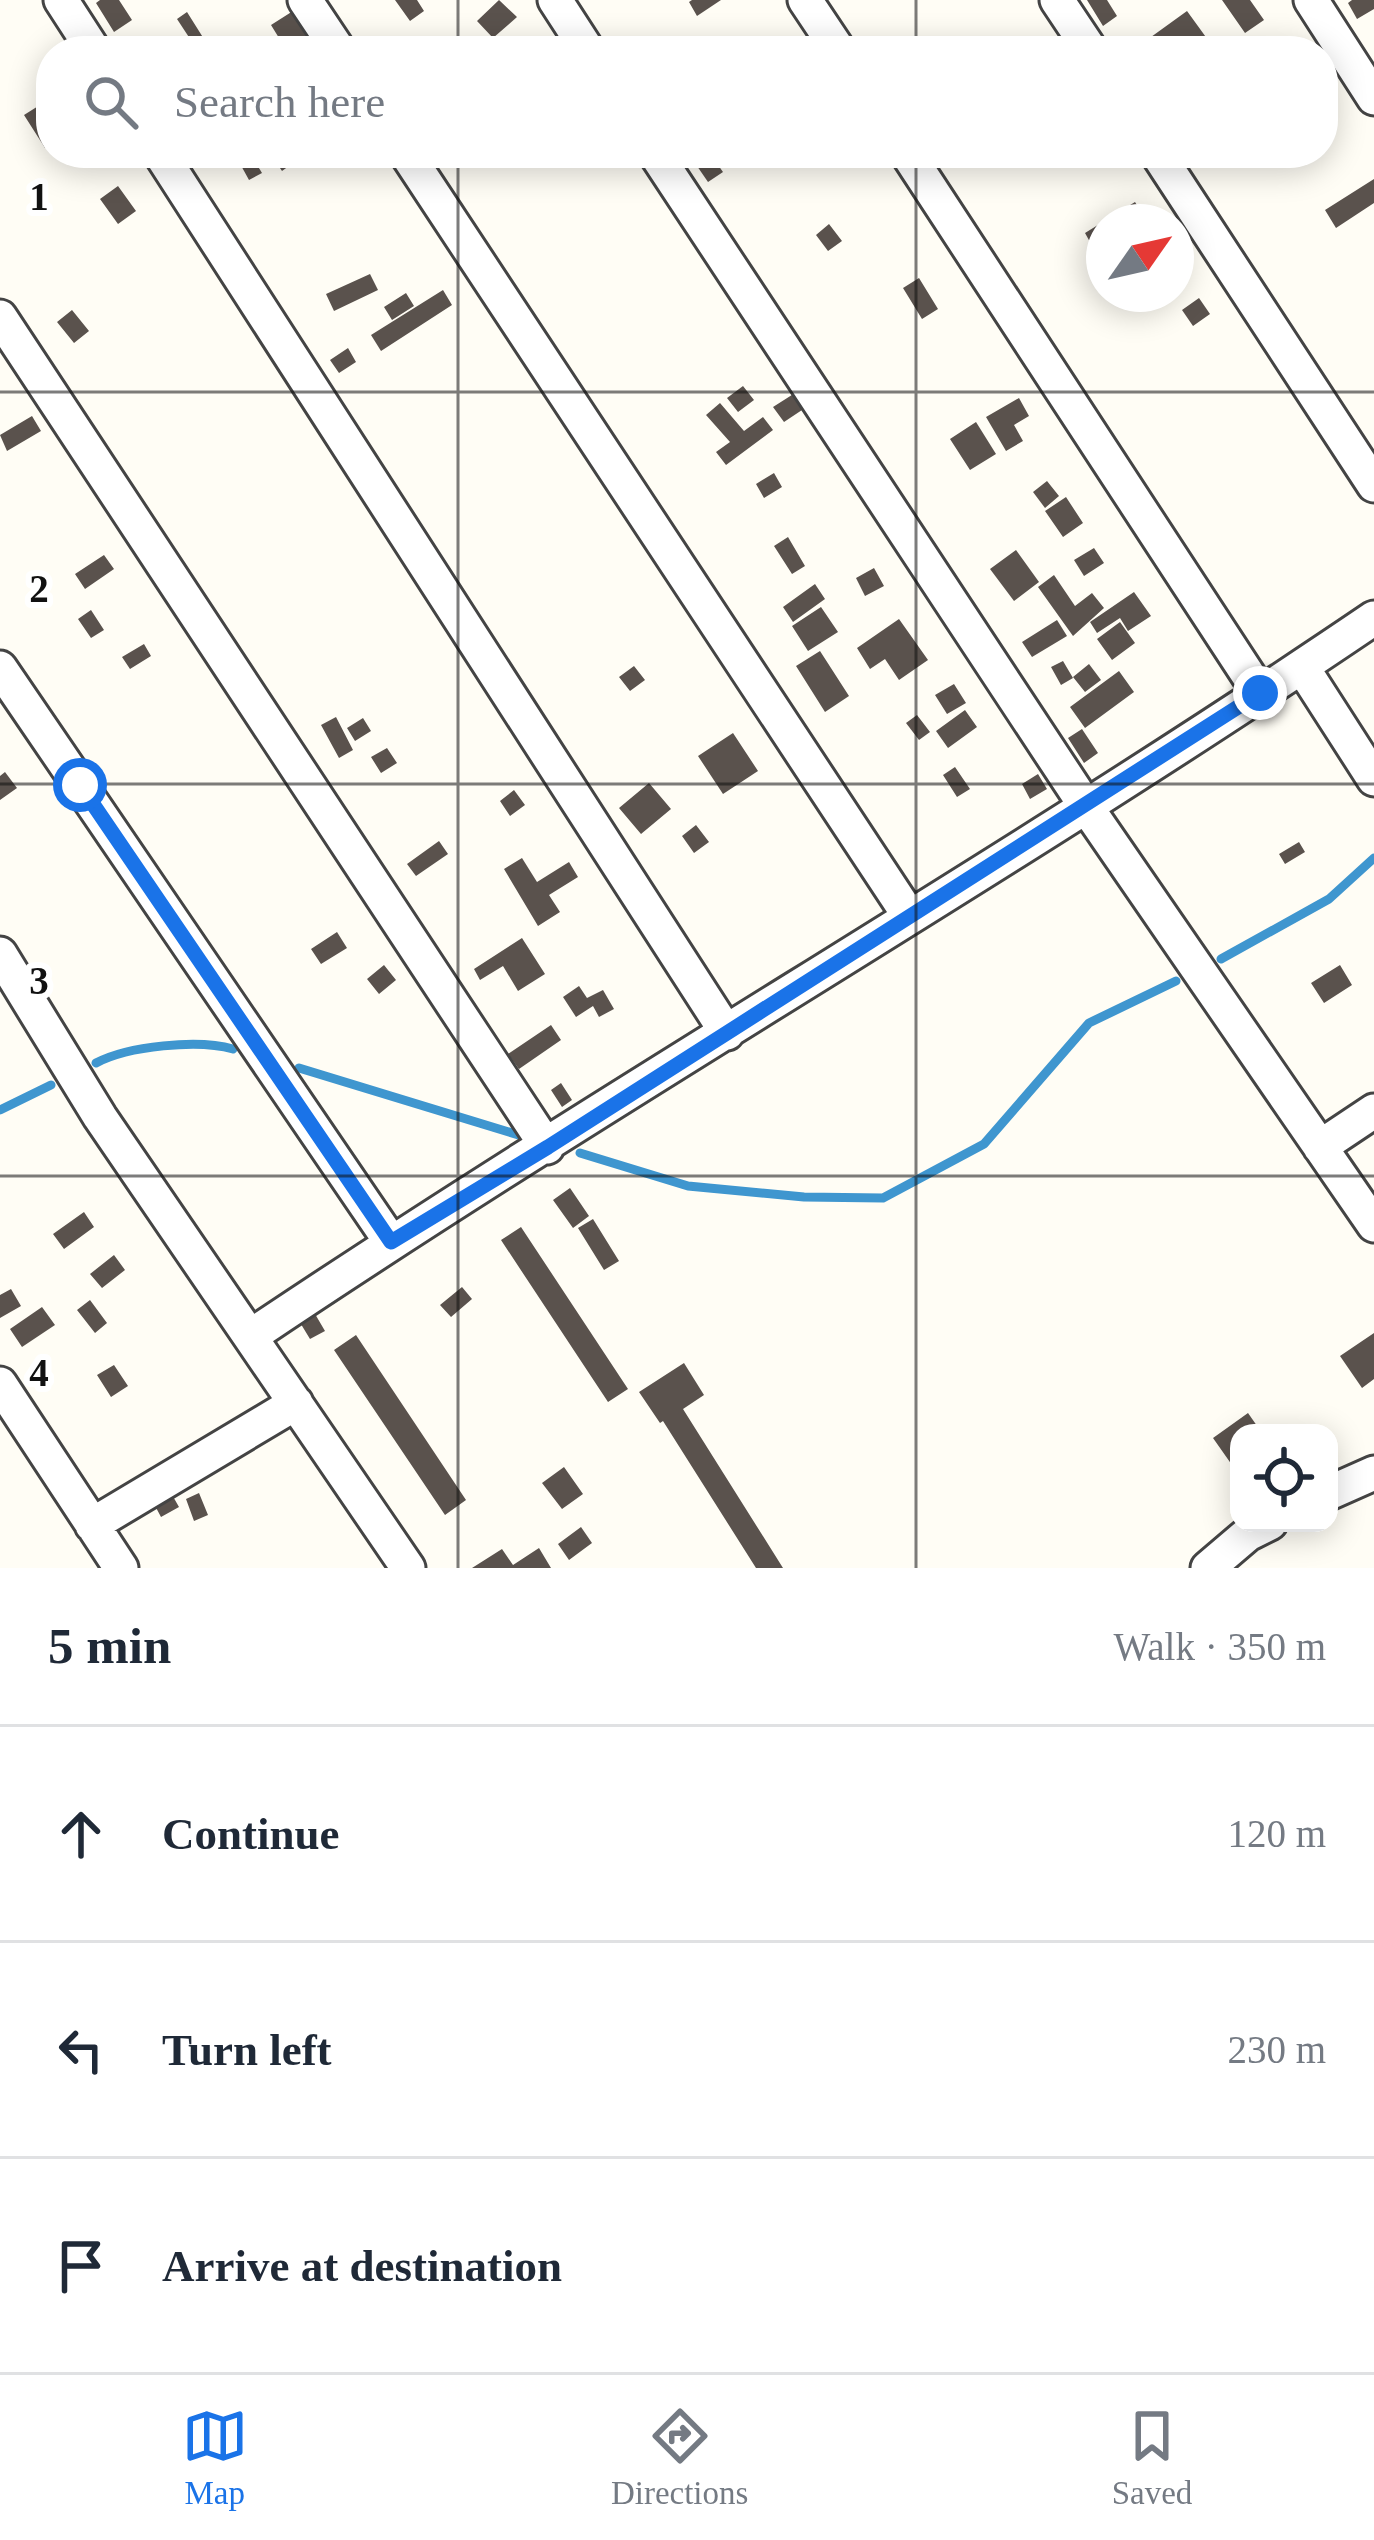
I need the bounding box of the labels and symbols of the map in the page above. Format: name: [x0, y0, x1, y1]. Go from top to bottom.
text: 1: [29, 175, 49, 218]
north arrow: [1086, 204, 1194, 312]
text: 2: [29, 567, 49, 610]
route end: [1233, 666, 1287, 720]
route start: [53, 758, 107, 812]
text: 3: [29, 959, 49, 1002]
text: 4: [29, 1351, 49, 1394]

